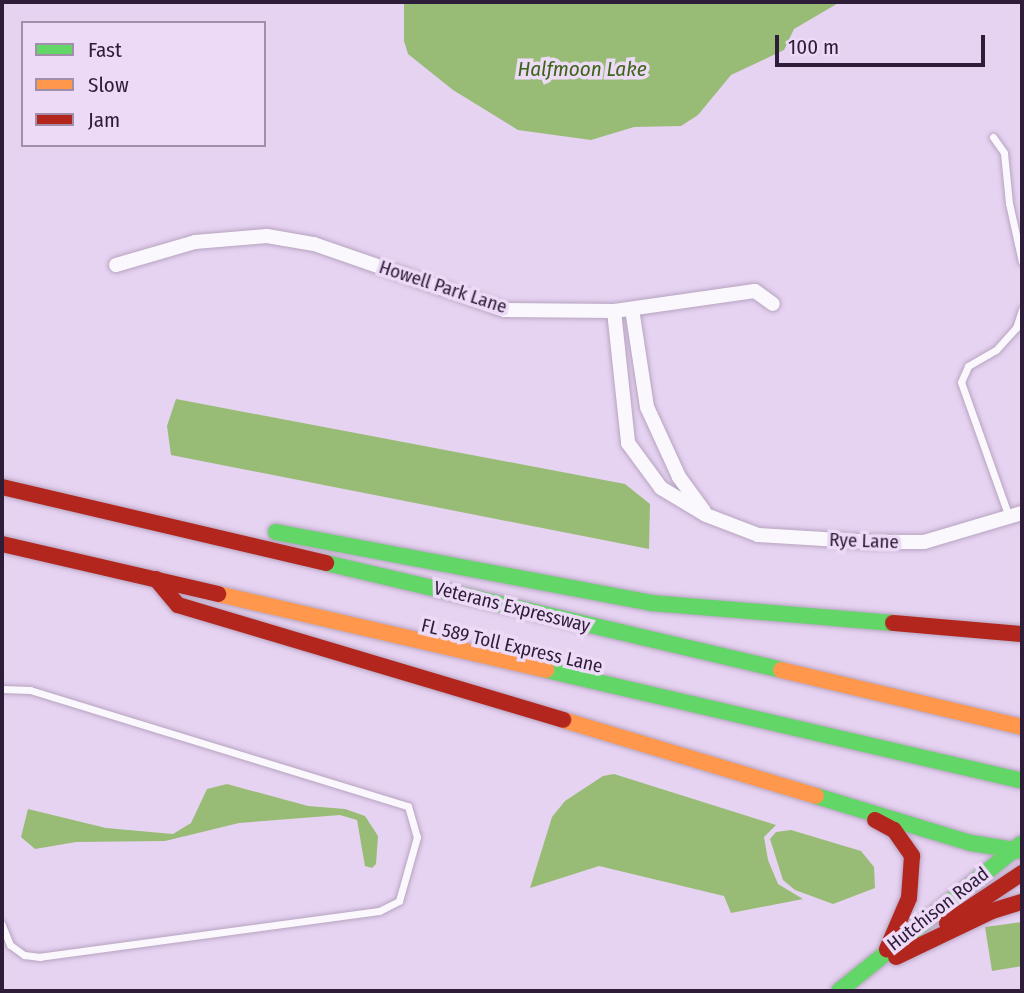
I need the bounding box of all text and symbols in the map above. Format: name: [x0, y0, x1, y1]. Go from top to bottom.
legend: [21, 21, 266, 147]
scale bar: [779, 21, 989, 65]
text: 100 m: [788, 34, 839, 60]
text: Fast: [88, 37, 122, 63]
water label: Halfmoon Lake: [517, 56, 647, 82]
text: Slow: [88, 72, 129, 98]
text: Jam: [88, 107, 120, 133]
street label: Howell Park Lane: [376, 256, 510, 318]
street label: Rye Lane: [829, 528, 899, 554]
street label: Veterans Expressway: [431, 577, 593, 637]
street label: FL 589 Toll Express Lane: [419, 614, 605, 678]
street label: Hutchison Road: [883, 862, 993, 956]

